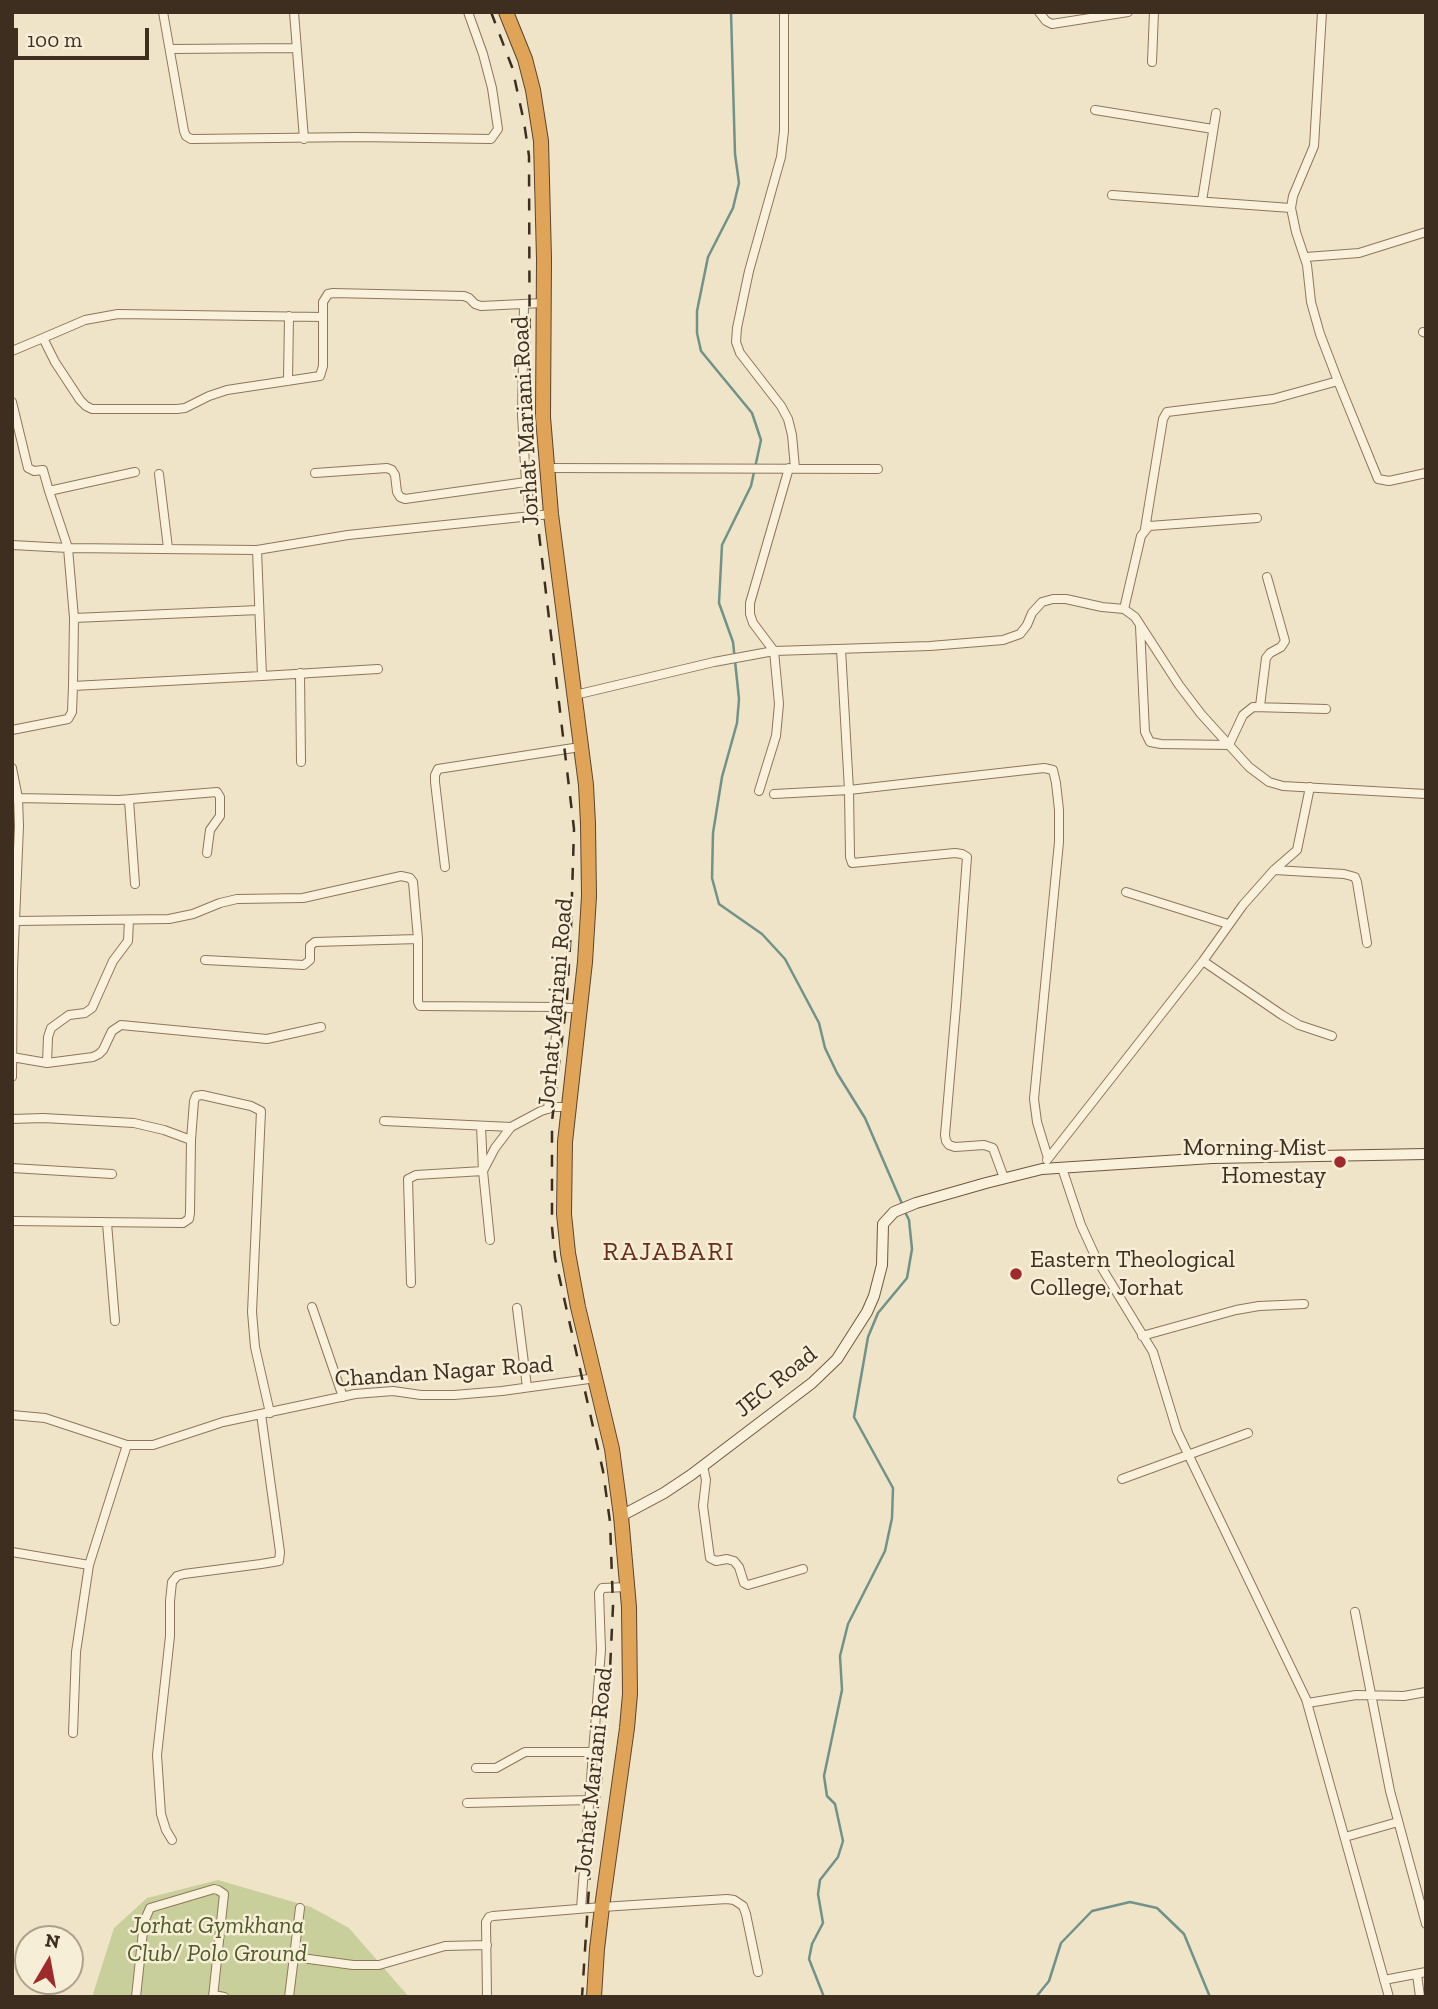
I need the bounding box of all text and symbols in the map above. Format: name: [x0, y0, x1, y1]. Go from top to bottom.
scale bar: [18, 14, 152, 58]
text: 100 m: [27, 27, 82, 52]
street label: Jorhat Mariani Road: [506, 315, 546, 527]
street label: Jorhat Mariani Road: [532, 897, 580, 1109]
place label: Morning Mist Homestay: [1183, 1134, 1326, 1190]
marker: Morning Mist Homestay: [1332, 1154, 1348, 1170]
district label: RAJABARI: [603, 1237, 735, 1269]
place label: Eastern Theological College, Jorhat: [1030, 1246, 1235, 1302]
marker: Eastern Theological College, Jorhat: [1008, 1266, 1024, 1282]
street label: JEC Road: [729, 1340, 823, 1424]
street label: Chandan Nagar Road: [334, 1350, 554, 1394]
street label: Jorhat Mariani Road: [569, 1666, 619, 1878]
park label: Jorhat Gymkhana Club/ Polo Ground: [127, 1912, 307, 1968]
north arrow: [14, 1925, 84, 1995]
text: N: [43, 1928, 61, 1953]

